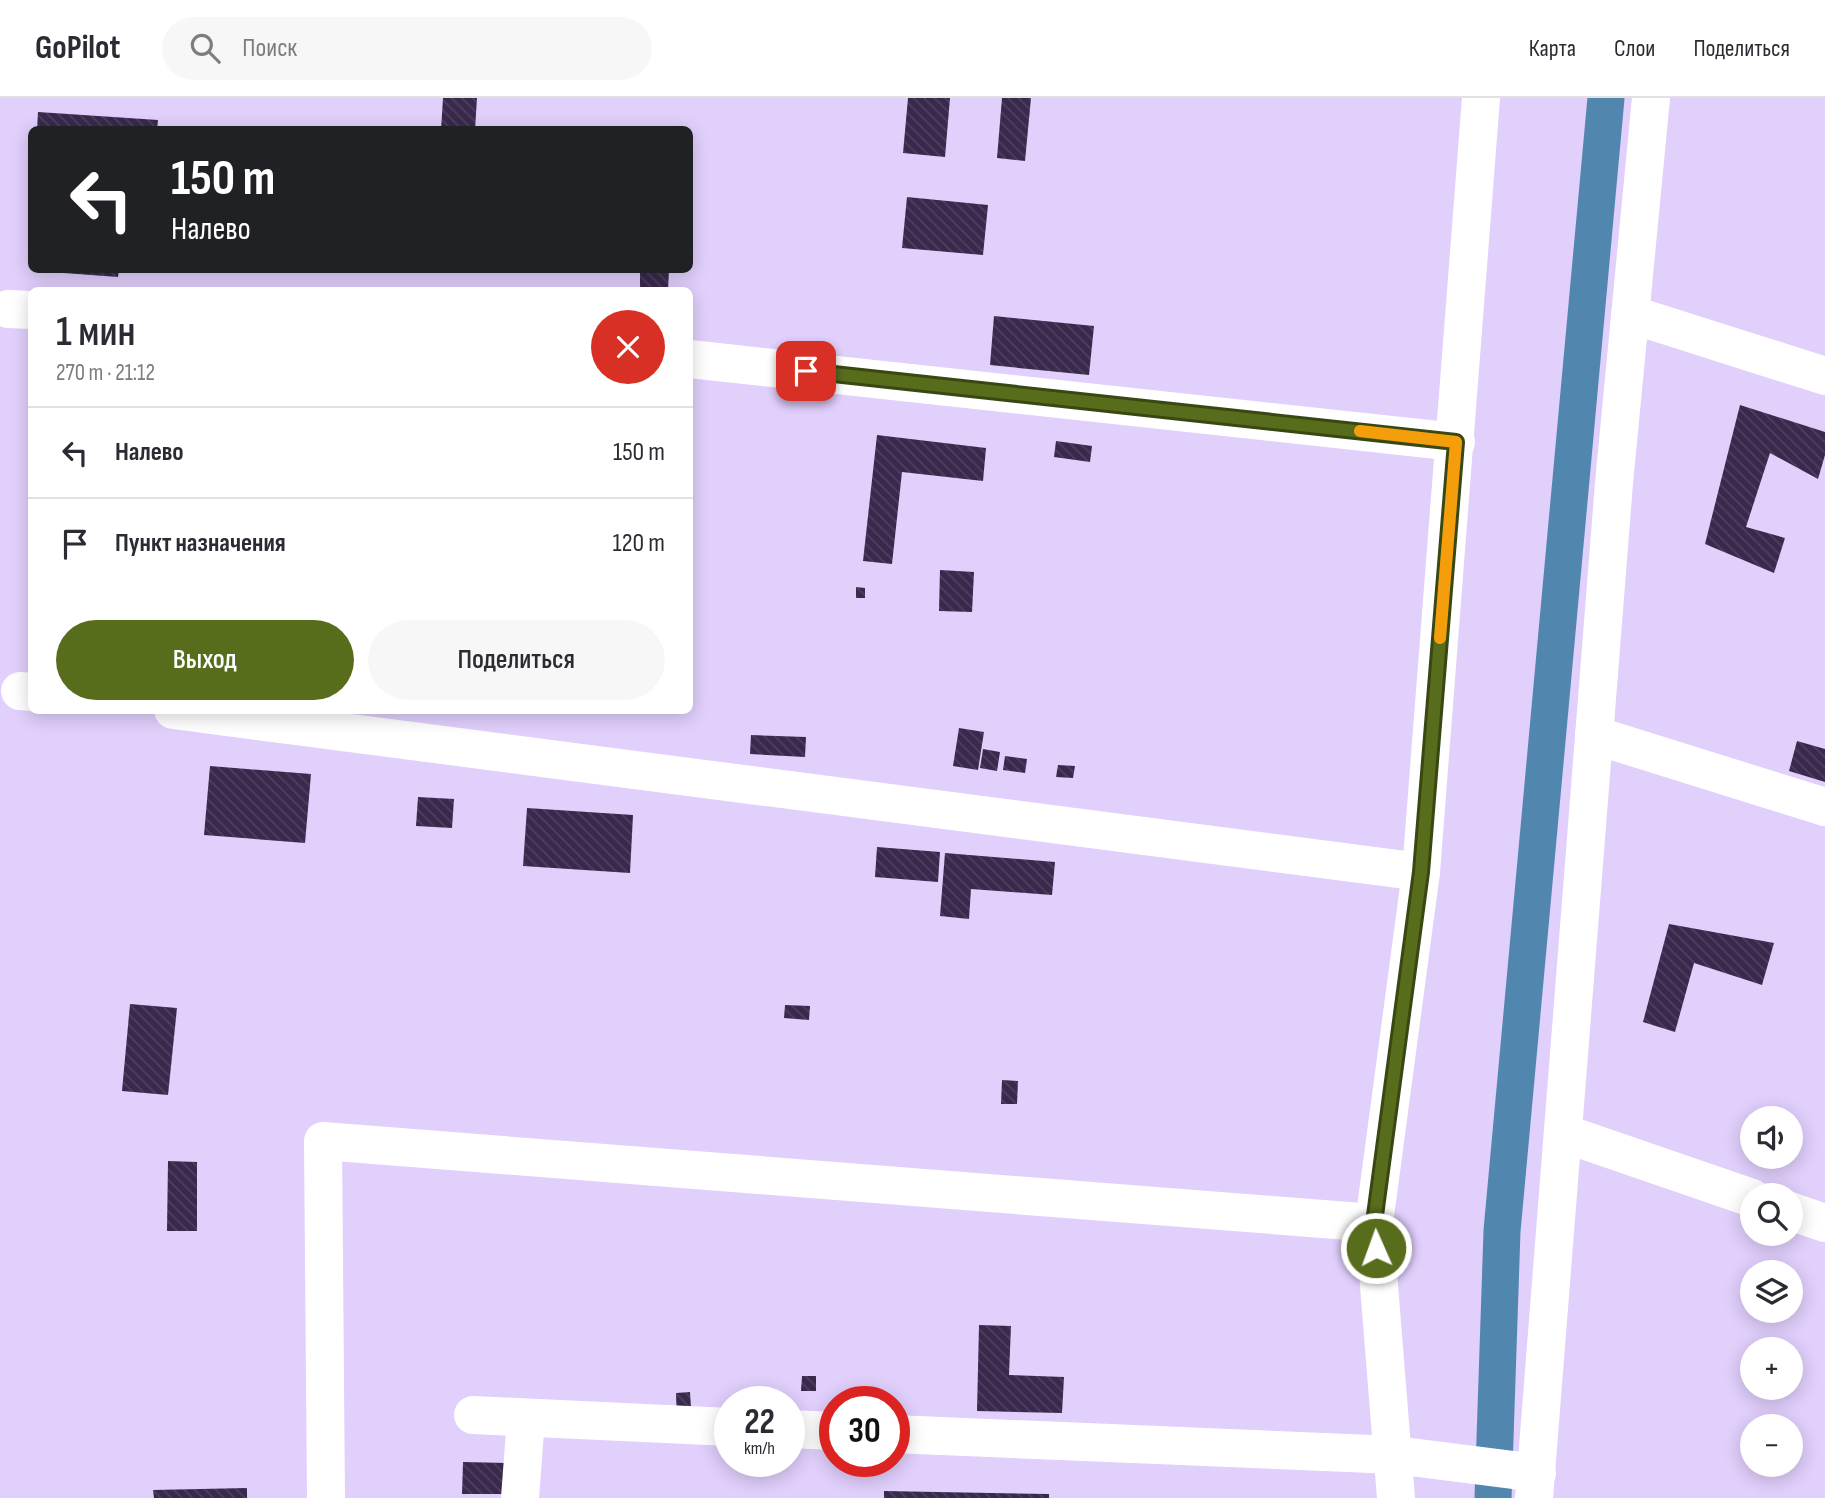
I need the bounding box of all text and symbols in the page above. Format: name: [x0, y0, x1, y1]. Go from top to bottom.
search box: [162, 17, 652, 80]
text: GoPilot: [35, 28, 120, 68]
icon: search: [186, 29, 224, 67]
text: Поиск: [242, 33, 297, 64]
text: Карта: [1529, 34, 1576, 63]
text: Слои: [1614, 34, 1655, 63]
text: Поделиться: [1693, 34, 1790, 63]
text: 150 m: [171, 150, 275, 209]
icon: left: [56, 154, 147, 245]
text: Налево: [171, 210, 251, 249]
text: 1 мин: [56, 307, 136, 358]
button: close: [591, 310, 665, 384]
pin: [776, 341, 836, 401]
icon: arrive: [787, 352, 825, 390]
text: 270 m · 21:12: [56, 359, 155, 387]
icon: left: [56, 434, 94, 472]
text: Налево: [115, 437, 184, 468]
text: 150 m: [613, 437, 665, 468]
icon: arrive: [56, 525, 94, 563]
text: Пункт назначения: [115, 528, 286, 559]
text: 120 m: [612, 528, 665, 559]
button: Выход: [56, 620, 354, 700]
button: Поделиться: [368, 620, 665, 700]
map controls: [1740, 1106, 1803, 1477]
button: sound: [1740, 1106, 1803, 1169]
button: search: [1740, 1183, 1803, 1246]
position arrow: [1339, 1211, 1413, 1285]
button: layers: [1740, 1260, 1803, 1323]
button: +: [1740, 1337, 1803, 1400]
speed limit sign: 30: [819, 1386, 910, 1477]
text: 22: [744, 1401, 775, 1444]
button: −: [1740, 1414, 1803, 1477]
text: km/h: [744, 1438, 775, 1459]

